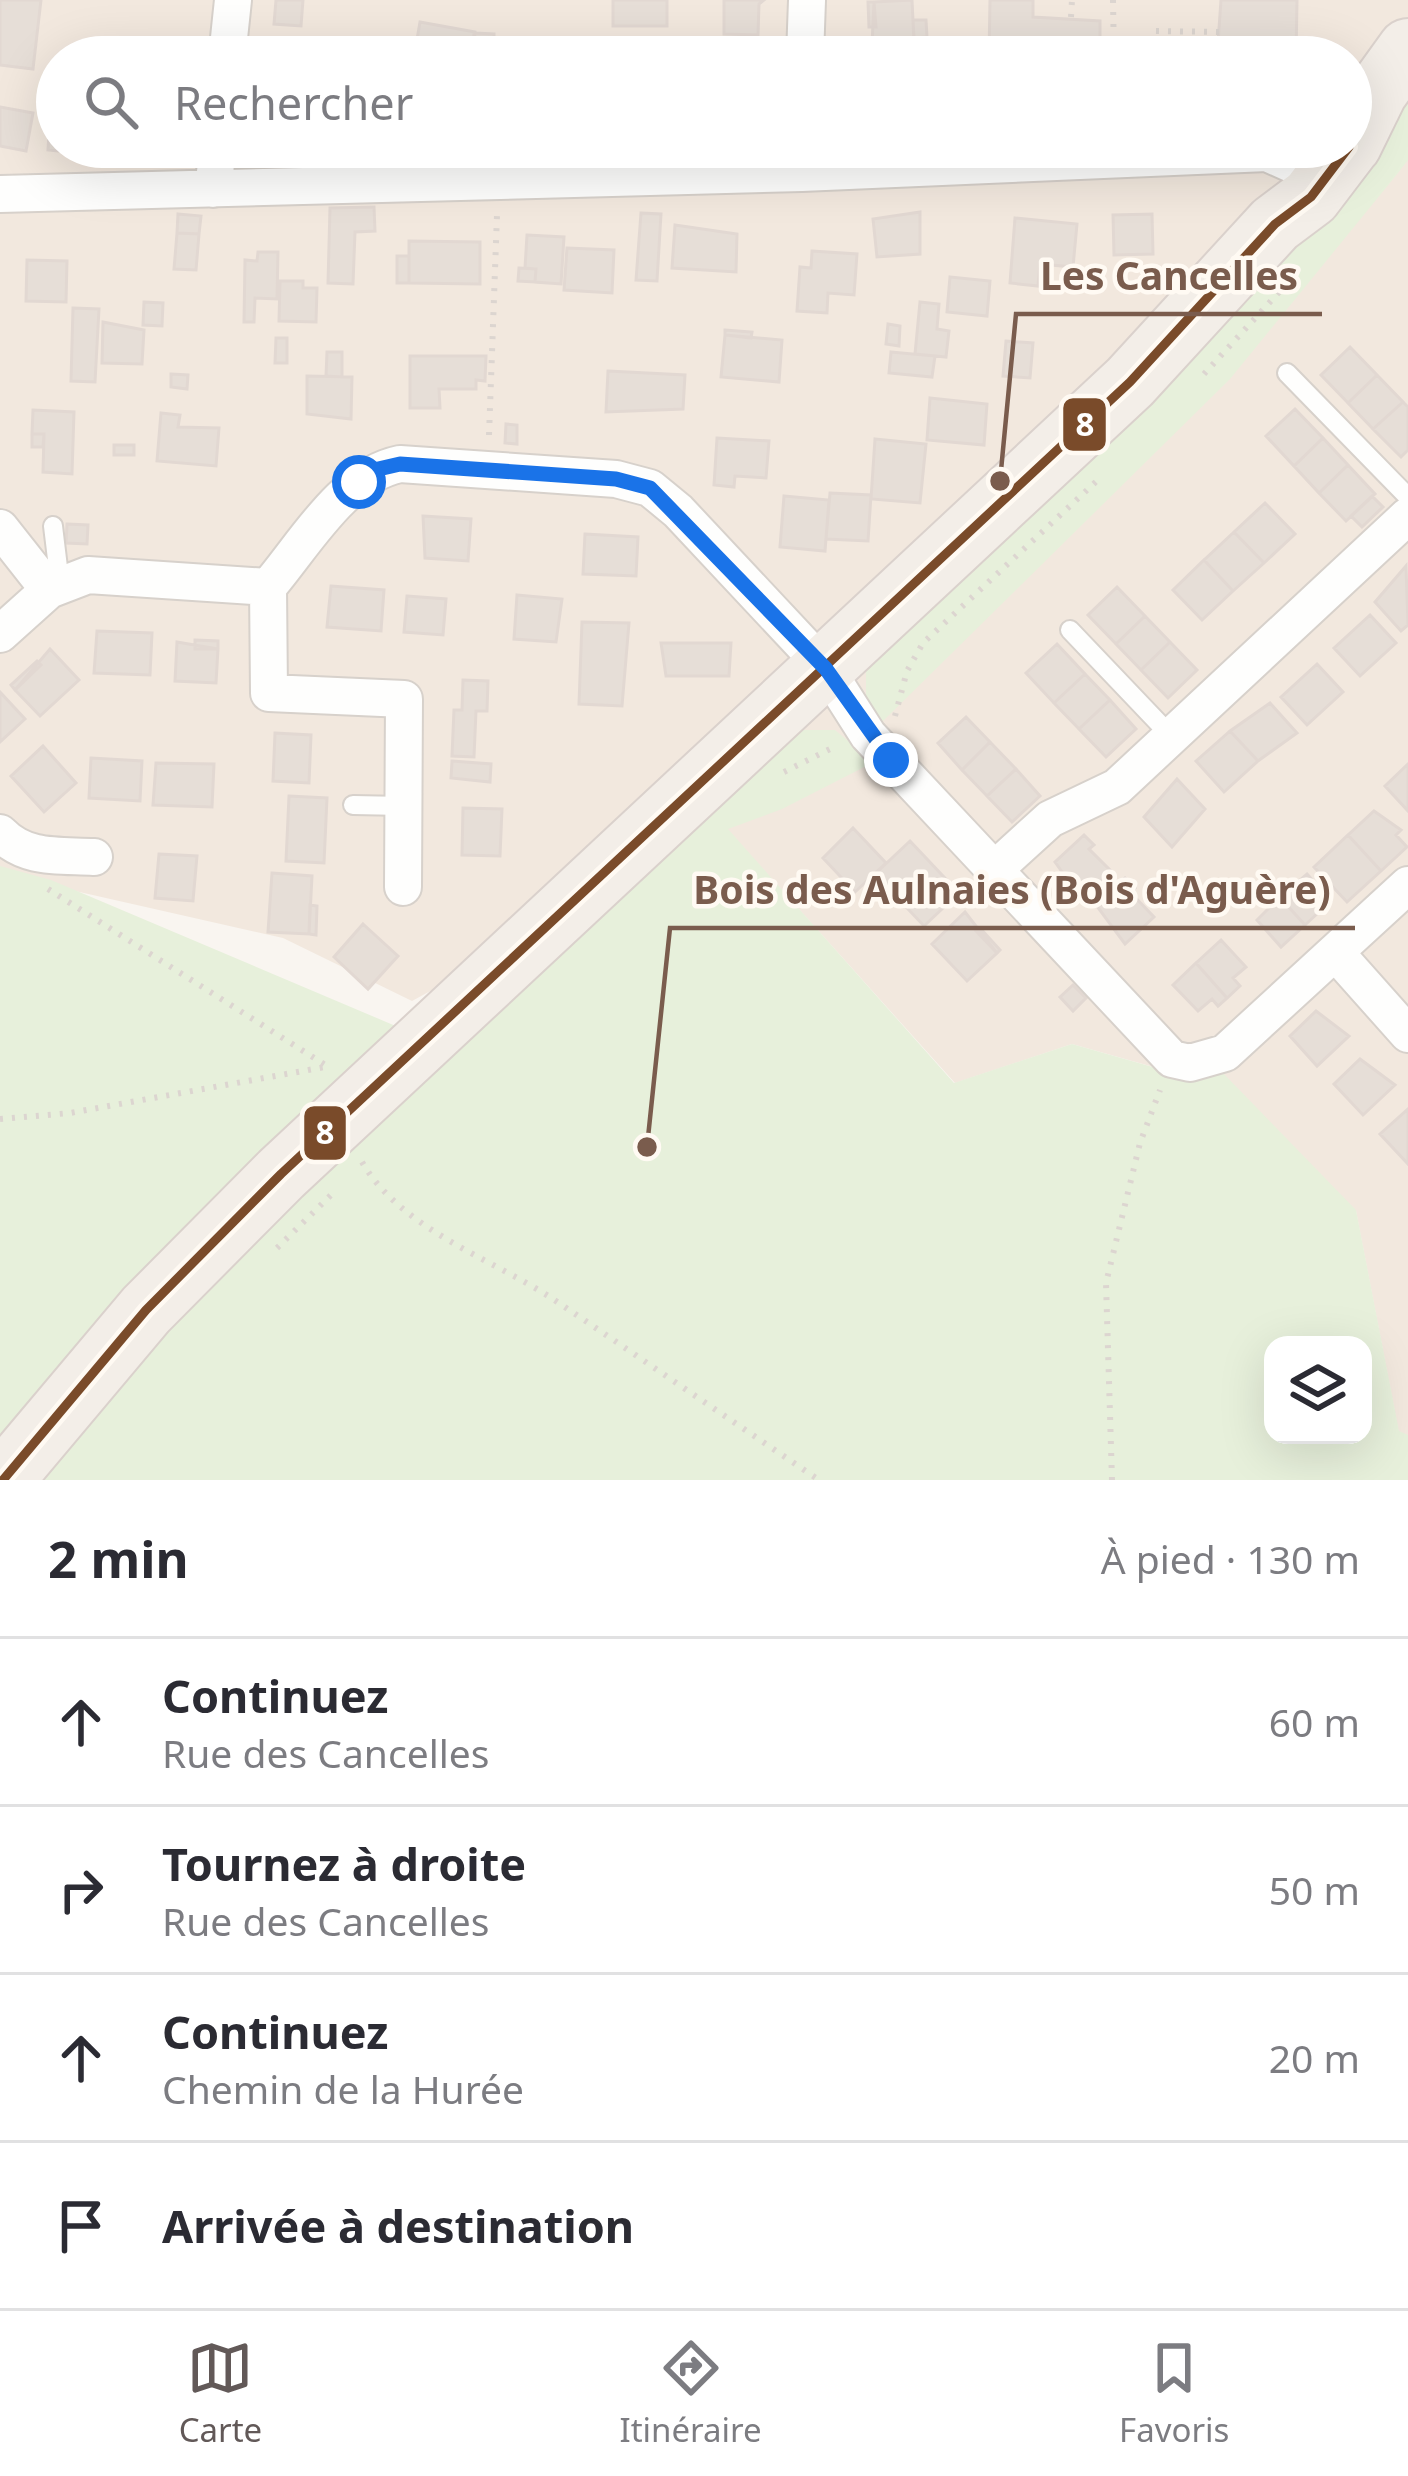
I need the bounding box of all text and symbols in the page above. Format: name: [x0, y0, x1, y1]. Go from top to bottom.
search box: [36, 36, 1372, 168]
icon: search: [78, 69, 144, 135]
text: Rechercher: [174, 72, 413, 133]
callout: Les Cancelles: [1016, 239, 1322, 314]
text: Les Cancelles: [1040, 248, 1298, 301]
line badge: 8: [1061, 396, 1108, 453]
text: 8: [1076, 401, 1094, 446]
route start: [332, 455, 386, 509]
route end: [864, 733, 918, 787]
callout: Bois des Aulnaies (Bois d'Aguère): [670, 853, 1355, 928]
text: Bois des Aulnaies (Bois d'Aguère): [693, 862, 1331, 915]
line badge: 8: [302, 1104, 348, 1162]
text: 8: [316, 1109, 334, 1154]
map controls: [1264, 1336, 1372, 1444]
button: layers: [1264, 1336, 1372, 1444]
text: 2 min: [48, 1523, 189, 1593]
text: À pied · 130 m: [1101, 1532, 1360, 1585]
text: Continuez: [162, 1665, 388, 1726]
icon: ahead: [48, 1689, 114, 1755]
text: 60 m: [1269, 1695, 1360, 1748]
text: Rue des Cancelles: [162, 1726, 489, 1779]
text: Tournez à droite: [162, 1833, 526, 1894]
icon: right: [48, 1857, 114, 1923]
text: 50 m: [1269, 1863, 1360, 1916]
text: Rue des Cancelles: [162, 1894, 489, 1947]
text: Continuez: [162, 2001, 388, 2062]
icon: ahead: [48, 2025, 114, 2091]
text: 20 m: [1269, 2031, 1360, 2084]
text: Chemin de la Hurée: [162, 2062, 524, 2115]
icon: arrive: [48, 2193, 114, 2259]
text: Arrivée à destination: [162, 2195, 634, 2256]
tab: Carte: [179, 2335, 262, 2452]
tab: Itinéraire: [620, 2335, 762, 2452]
tab: Favoris: [1119, 2335, 1229, 2452]

